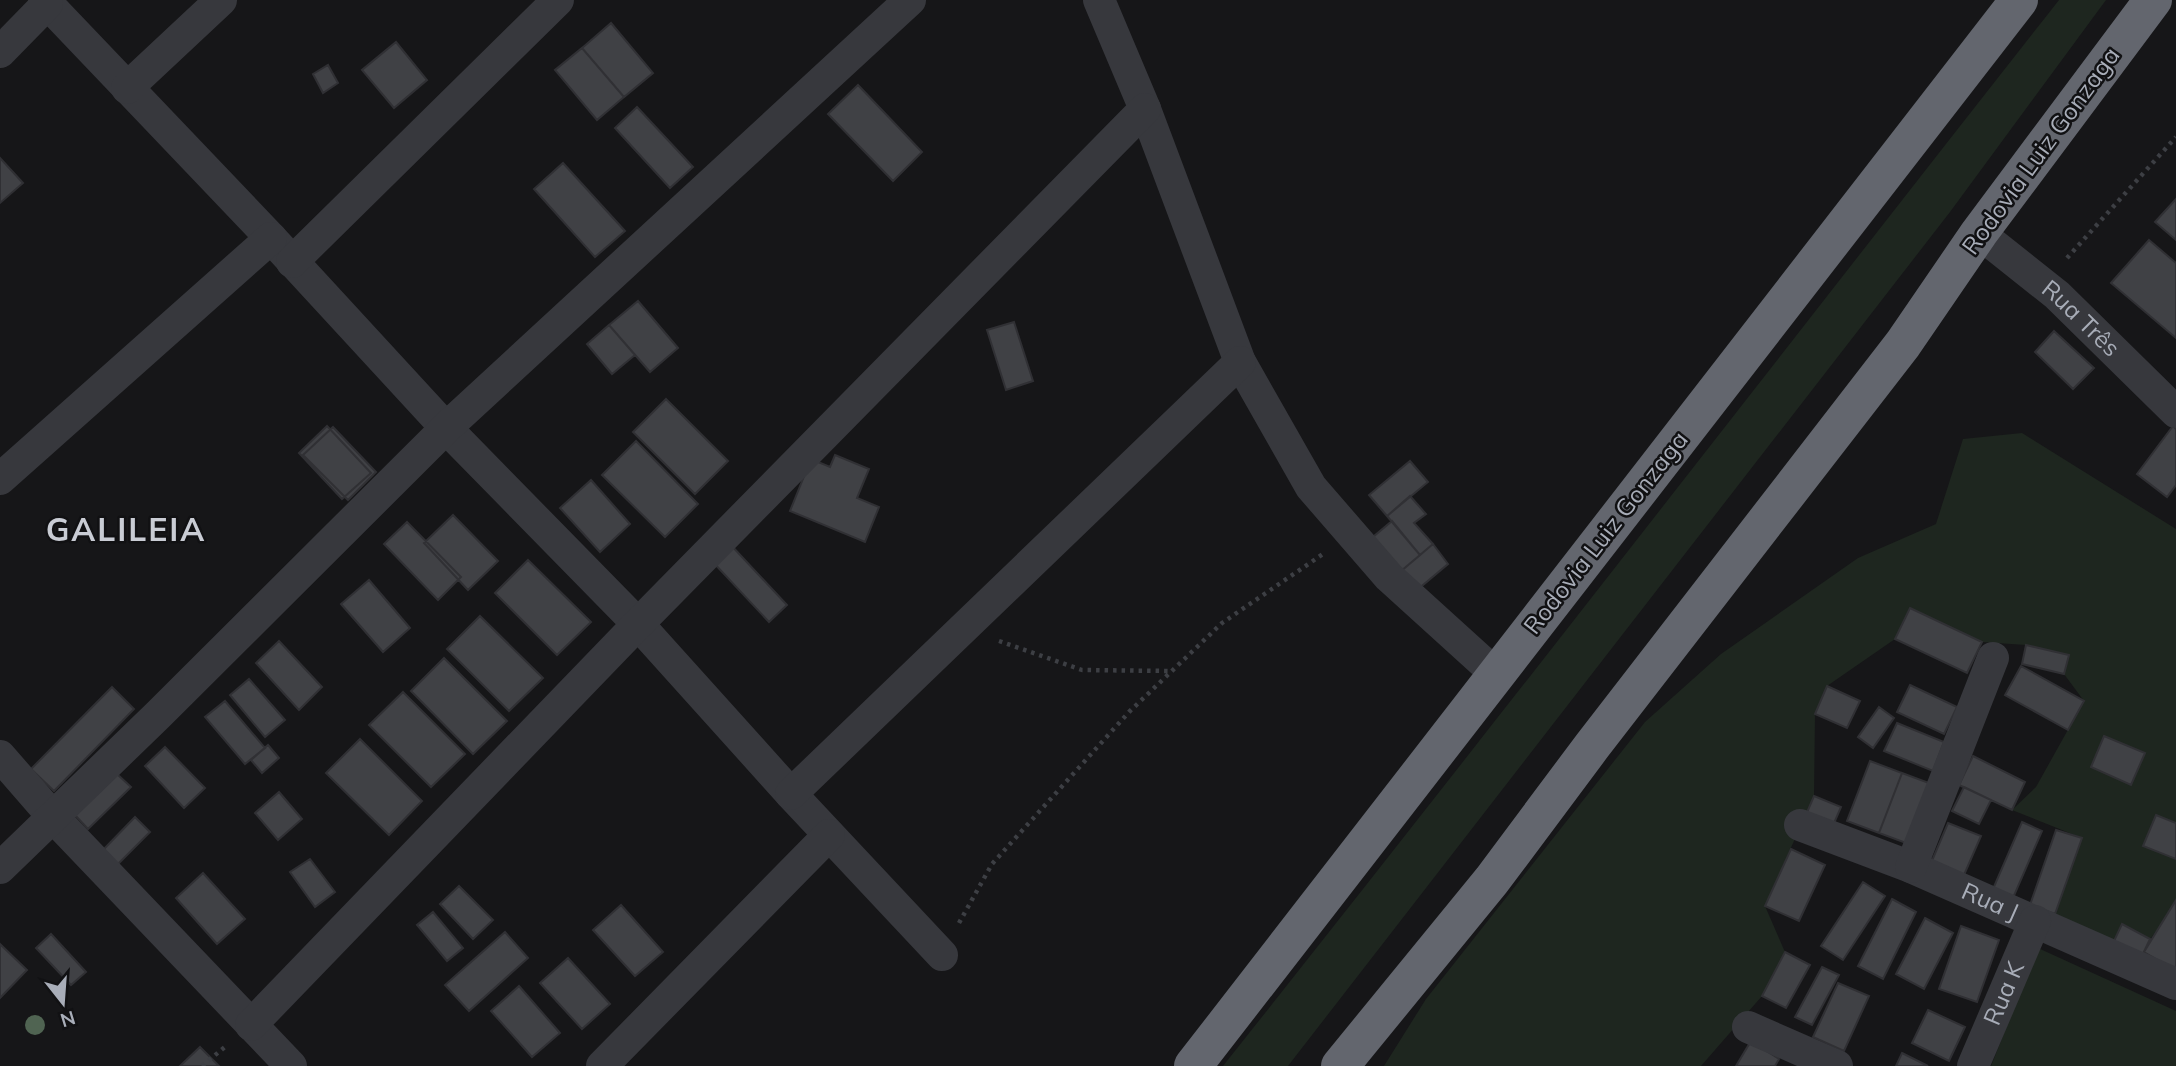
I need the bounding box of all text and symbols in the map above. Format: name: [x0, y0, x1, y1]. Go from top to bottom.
street label: Rodovia Luiz Gonzaga: [1955, 41, 2126, 260]
street label: Rua Três: [2036, 273, 2127, 362]
street label: Rodovia Luiz Gonzaga: [1517, 425, 1694, 640]
district label: GALILEIA: [46, 509, 206, 549]
street label: Rua J: [1957, 875, 2023, 927]
street label: Rua K: [1976, 956, 2030, 1029]
north arrow: [28, 968, 98, 1038]
text: N: [58, 1006, 78, 1033]

